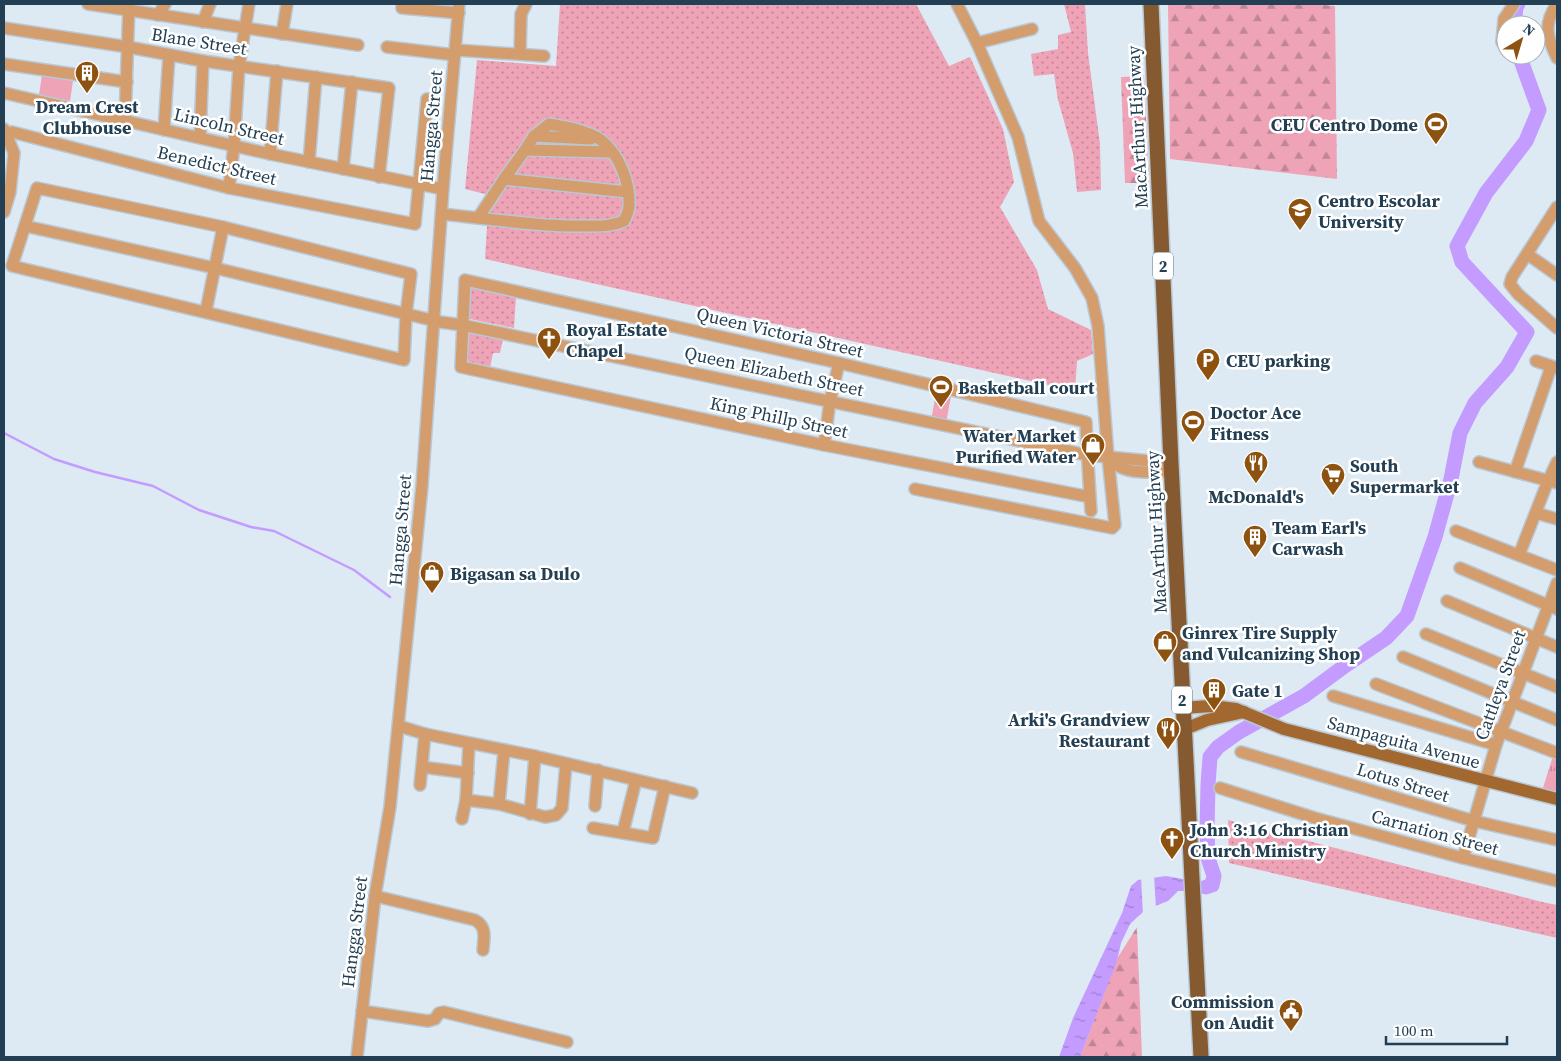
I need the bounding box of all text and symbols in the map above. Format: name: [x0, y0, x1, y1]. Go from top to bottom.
north arrow: [1496, 15, 1546, 65]
text: N: [1519, 19, 1539, 41]
street label: Blane Street: [150, 21, 249, 61]
street label: MacArthur Highway: [1120, 44, 1154, 209]
building icon: Dream Crest Clubhouse: [74, 60, 100, 94]
street label: Hangga Street: [414, 69, 448, 183]
place label: Dream Crest Clubhouse: [35, 94, 139, 140]
street label: Lincoln Street: [171, 101, 287, 151]
sports icon: CEU Centro Dome: [1423, 111, 1449, 145]
place label: CEU Centro Dome: [1271, 112, 1418, 137]
street label: Benedict Street: [155, 139, 279, 191]
place label: Centro Escolar University: [1318, 188, 1440, 234]
school or university icon: Centro Escolar University: [1287, 197, 1313, 231]
road number: 2: [1153, 252, 1173, 280]
street label: Queen Victoria Street: [694, 301, 866, 363]
place label: Royal Estate Chapel: [566, 317, 667, 363]
church icon: Royal Estate Chapel: [536, 326, 562, 360]
street label: Queen Elizabeth Street: [682, 340, 866, 402]
parking icon: CEU parking: [1195, 347, 1221, 381]
place label: CEU parking: [1226, 348, 1330, 373]
sports icon: Basketball court: [928, 374, 954, 408]
place label: Basketball court: [958, 375, 1095, 400]
street label: King Phillp Street: [708, 390, 850, 444]
place label: Doctor Ace Fitness: [1210, 400, 1301, 446]
sports icon: Doctor Ace Fitness: [1180, 409, 1206, 443]
place label: Water Market Purified Water: [955, 423, 1077, 469]
shop icon: Water Market Purified Water: [1080, 432, 1106, 466]
street label: MacArthur Highway: [1139, 449, 1173, 614]
restaurant icon: McDonald's: [1243, 450, 1269, 484]
place label: South Supermarket: [1350, 453, 1460, 499]
supermarket icon: South Supermarket: [1320, 462, 1346, 496]
street label: Hangga Street: [383, 473, 417, 587]
place label: McDonald's: [1208, 484, 1304, 509]
place label: Team Earl's Carwash: [1272, 515, 1366, 561]
building icon: Team Earl's Carwash: [1242, 524, 1268, 558]
shop icon: Bigasan sa Dulo: [419, 560, 445, 594]
place label: Bigasan sa Dulo: [450, 561, 580, 586]
place label: Ginrex Tire Supply and Vulcanizing Shop: [1182, 620, 1360, 666]
street label: Cattleya Street: [1468, 626, 1532, 744]
shop icon: Ginrex Tire Supply and Vulcanizing Shop: [1152, 629, 1178, 663]
building icon: Gate 1: [1201, 677, 1227, 711]
place label: Gate 1: [1232, 678, 1283, 703]
road number: 2: [1172, 686, 1192, 714]
place label: Arki's Grandview Restaurant: [1008, 707, 1151, 753]
street label: Sampaguita Avenue: [1325, 710, 1483, 774]
restaurant icon: Arki's Grandview Restaurant: [1155, 716, 1181, 750]
street label: Lotus Street: [1354, 756, 1452, 808]
street label: Carnation Street: [1369, 803, 1502, 861]
place label: John 3:16 Christian Church Ministry: [1189, 817, 1349, 863]
church icon: John 3:16 Christian Church Ministry: [1159, 826, 1185, 860]
street label: Hangga Street: [335, 875, 373, 989]
place label: Commission on Audit: [1171, 989, 1275, 1035]
public building icon: Commission on Audit: [1278, 998, 1304, 1032]
scale bar: [1386, 1014, 1507, 1046]
text: 100 m: [1394, 1020, 1434, 1041]

